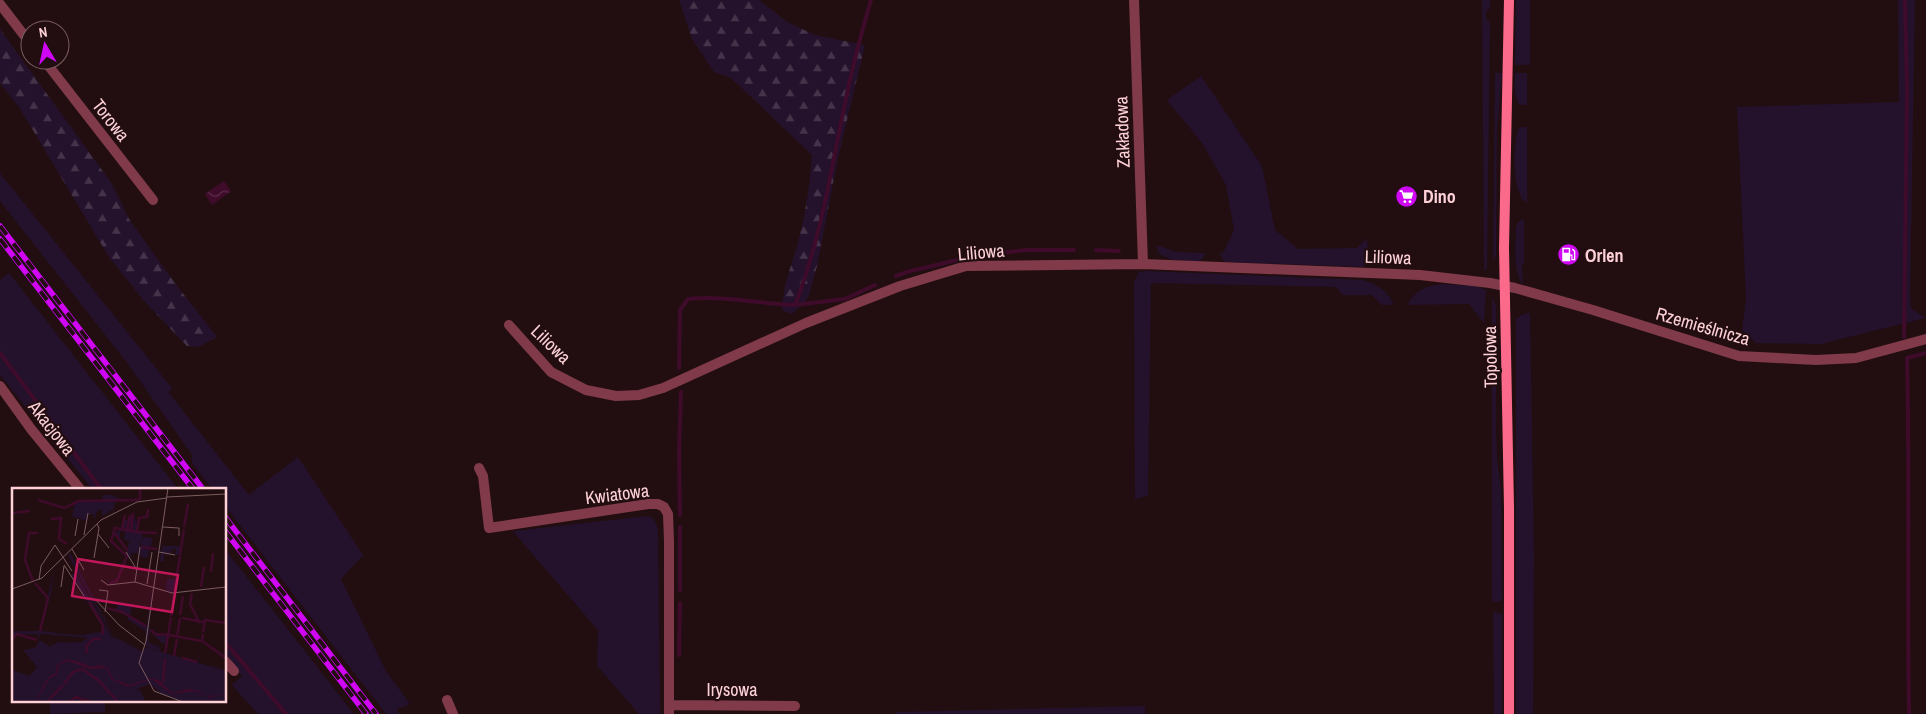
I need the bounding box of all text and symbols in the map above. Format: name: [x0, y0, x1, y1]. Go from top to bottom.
north arrow: [20, 20, 70, 70]
text: N: [37, 23, 48, 42]
street label: Torowa: [87, 94, 135, 146]
street label: Zakładowa: [1108, 96, 1136, 168]
supermarket icon: Dino: [1395, 184, 1419, 208]
place label: Dino: [1423, 184, 1456, 209]
street label: Liliowa: [957, 238, 1005, 266]
fuel station icon: Orlen: [1557, 243, 1581, 267]
place label: Orlen: [1585, 243, 1624, 268]
street label: Liliowa: [1364, 244, 1412, 270]
street label: Rzemieślnicza: [1653, 301, 1753, 351]
street label: Liliowa: [525, 319, 577, 369]
street label: Topolowa: [1477, 326, 1503, 388]
street label: Akacjowa: [22, 395, 81, 461]
street label: Kwiatowa: [584, 478, 650, 510]
inset map: [12, 488, 226, 702]
street label: Irysowa: [707, 677, 757, 702]

